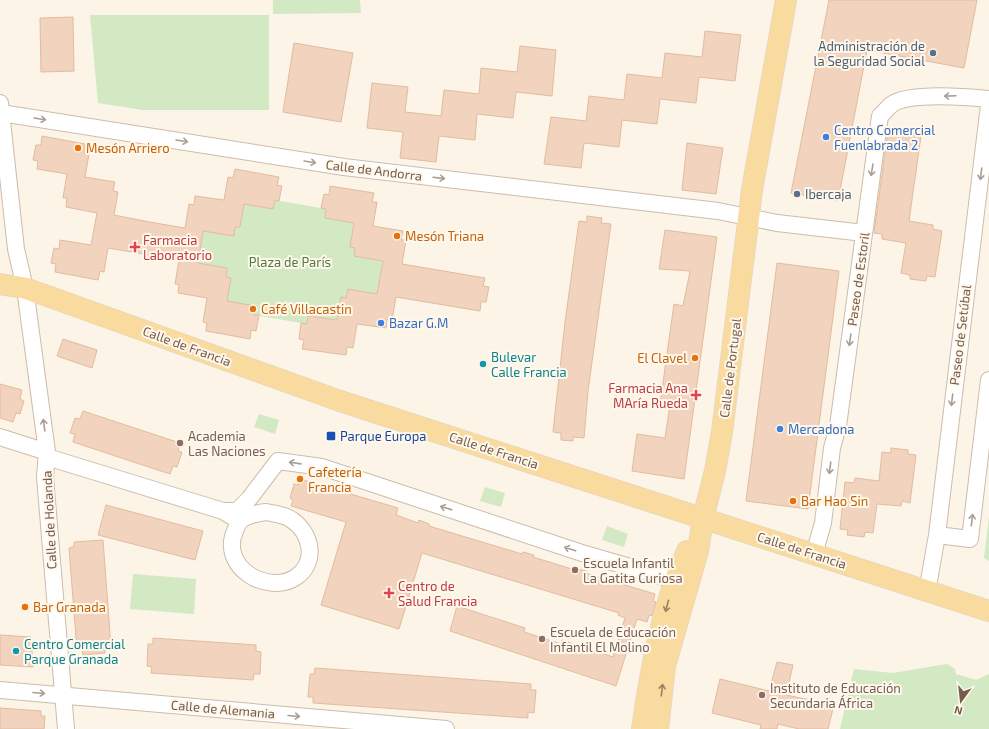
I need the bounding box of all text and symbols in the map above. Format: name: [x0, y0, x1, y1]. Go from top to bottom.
place label: Administración de la Seguridad Social: [814, 38, 925, 69]
marker: Administración de la Seguridad Social: [928, 48, 938, 58]
one-way arrow: [944, 93, 957, 100]
one-way arrow: [33, 115, 46, 123]
place label: Centro Comercial Fuenlabrada 2: [834, 122, 935, 153]
marker: Centro Comercial Fuenlabrada 2: [821, 132, 831, 142]
one-way arrow: [175, 137, 188, 145]
place label: Mesón Arriero: [86, 140, 170, 156]
marker: Mesón Arriero: [73, 143, 83, 153]
street label: Calle de Andorra: [325, 156, 423, 184]
one-way arrow: [303, 158, 316, 166]
one-way arrow: [868, 163, 876, 176]
one-way arrow: [977, 167, 985, 180]
one-way arrow: [432, 175, 445, 182]
place label: Ibercaja: [805, 186, 852, 202]
marker: Ibercaja: [792, 189, 802, 199]
place label: Mesón Triana: [405, 228, 484, 244]
marker: Mesón Triana: [392, 231, 402, 241]
street label: Paseo de Estoril: [844, 231, 873, 327]
place label: Farmacia Laboratorio: [143, 232, 212, 263]
marker: Farmacia Laboratorio: [130, 242, 140, 252]
park label: Plaza de París: [249, 254, 331, 270]
street label: Paseo de Setúbal: [946, 284, 974, 386]
place label: Café Villacastin: [261, 301, 352, 317]
marker: Café Villacastin: [248, 304, 258, 314]
place label: Bazar G.M: [389, 315, 448, 331]
street label: Calle de Portugal: [716, 317, 744, 419]
marker: Bazar G.M: [376, 318, 386, 328]
street label: Calle de Francia: [141, 323, 233, 369]
one-way arrow: [846, 333, 854, 346]
place label: Bulevar Calle Francia: [491, 349, 567, 380]
place label: El Clavel: [637, 350, 687, 366]
marker: El Clavel: [690, 353, 700, 363]
marker: Bulevar Calle Francia: [478, 359, 488, 369]
place label: Farmacia Ana MAría Rueda: [608, 380, 688, 411]
marker: Farmacia Ana MAría Rueda: [691, 390, 701, 400]
one-way arrow: [948, 393, 956, 406]
one-way arrow: [40, 419, 48, 432]
place label: Mercadona: [788, 421, 854, 437]
marker: Mercadona: [775, 424, 785, 434]
place label: Academia Las Naciones: [188, 428, 266, 459]
place label: Parque Europa: [340, 428, 426, 444]
street label: Calle de Francia: [447, 428, 541, 472]
marker: Parque Europa: [325, 430, 337, 442]
marker: Academia Las Naciones: [175, 438, 185, 448]
one-way arrow: [289, 459, 302, 467]
one-way arrow: [826, 461, 834, 474]
place label: Cafetería Francia: [308, 464, 362, 495]
street label: Calle de Holanda: [38, 470, 60, 570]
marker: Cafetería Francia: [295, 474, 305, 484]
place label: Bar Hao Sin: [801, 493, 868, 509]
marker: Bar Hao Sin: [788, 496, 798, 506]
one-way arrow: [441, 504, 453, 512]
one-way arrow: [968, 514, 976, 527]
street label: Calle de Francia: [755, 528, 849, 572]
one-way arrow: [563, 545, 576, 552]
place label: Escuela Infantil La Gatita Curiosa: [583, 555, 683, 586]
marker: Escuela Infantil La Gatita Curiosa: [570, 565, 580, 575]
place label: Centro de Salud Francia: [398, 578, 477, 609]
marker: Centro de Salud Francia: [383, 587, 395, 599]
place label: Bar Granada: [33, 599, 106, 615]
one-way arrow: [663, 599, 670, 612]
marker: Bar Granada: [20, 602, 30, 612]
place label: Escuela de Educación Infantil El Molino: [550, 624, 676, 655]
marker: Escuela de Educación Infantil El Molino: [537, 634, 547, 644]
place label: Centro Comercial Parque Granada: [24, 636, 125, 667]
marker: Centro Comercial Parque Granada: [11, 646, 21, 656]
place label: Instituto de Educación Secundaria África: [770, 680, 901, 711]
north arrow: [941, 681, 981, 721]
one-way arrow: [658, 684, 666, 697]
one-way arrow: [32, 690, 45, 697]
marker: Instituto de Educación Secundaria África: [757, 690, 767, 700]
street label: Calle de Alemania: [170, 696, 276, 722]
text: N: [953, 704, 964, 718]
one-way arrow: [287, 712, 300, 719]

